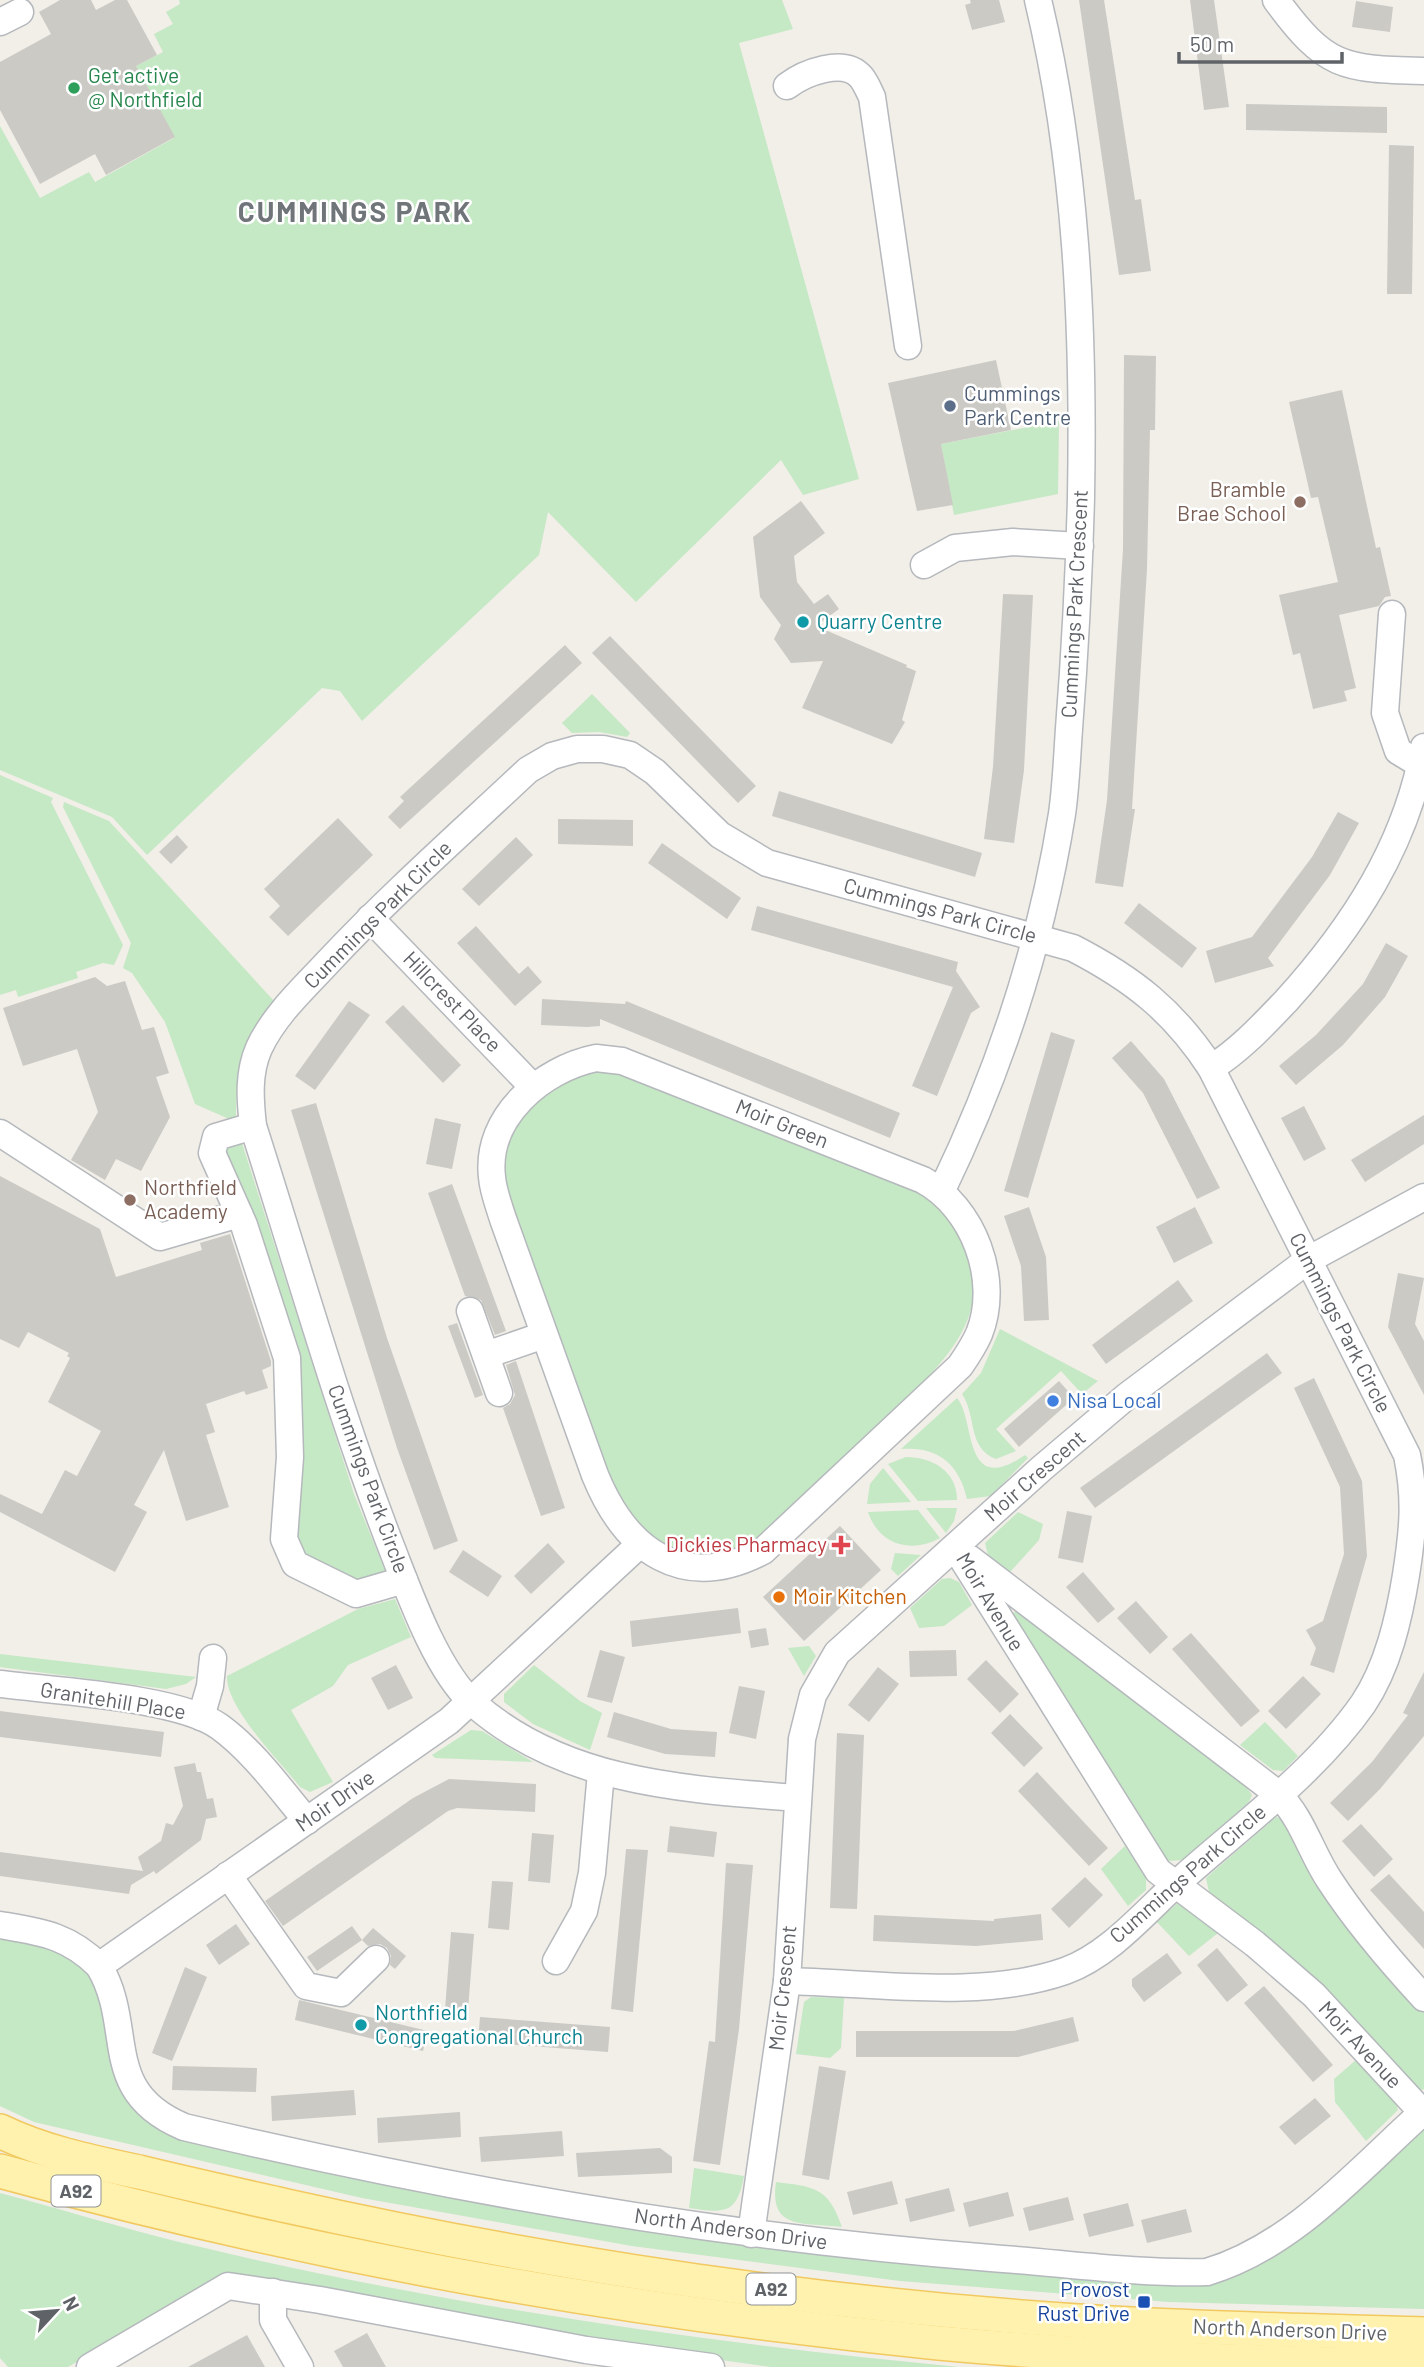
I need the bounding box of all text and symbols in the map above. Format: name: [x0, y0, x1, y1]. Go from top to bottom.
scale bar: [1179, 21, 1342, 65]
text: 50 m: [1190, 31, 1234, 56]
place label: Get active @ Northfield: [88, 62, 202, 111]
marker: Get active @ Northfield: [66, 80, 82, 96]
district label: CUMMINGS PARK: [238, 194, 472, 228]
place label: Cummings Park Centre: [964, 380, 1071, 429]
marker: Cummings Park Centre: [942, 398, 958, 414]
place label: Bramble Brae School: [1177, 476, 1286, 525]
street label: Cummings Park Crescent: [1055, 489, 1092, 719]
marker: Bramble Brae School: [1292, 494, 1308, 510]
place label: Quarry Centre: [817, 608, 942, 633]
marker: Quarry Centre: [795, 614, 811, 630]
street label: Cummings Park Circle: [298, 835, 456, 993]
street label: Cummings Park Circle: [841, 872, 1040, 947]
street label: Hillcrest Place: [399, 945, 507, 1056]
street label: Moir Green: [733, 1093, 833, 1153]
place label: Northfield Academy: [144, 1174, 237, 1223]
marker: Northfield Academy: [122, 1192, 138, 1208]
street label: Cummings Park Circle: [1285, 1228, 1398, 1417]
street label: Cummings Park Circle: [324, 1381, 415, 1576]
place label: Nisa Local: [1067, 1387, 1161, 1412]
marker: Nisa Local: [1045, 1393, 1061, 1409]
street label: Moir Crescent: [978, 1424, 1090, 1526]
place label: Dickies Pharmacy: [666, 1531, 827, 1556]
marker: Dickies Pharmacy: [833, 1537, 849, 1553]
street label: Moir Avenue: [952, 1547, 1030, 1655]
place label: Moir Kitchen: [793, 1583, 907, 1608]
marker: Moir Kitchen: [771, 1589, 787, 1605]
street label: Granitehill Place: [39, 1676, 188, 1723]
street label: Moir Drive: [290, 1764, 378, 1836]
street label: Cummings Park Circle: [1104, 1798, 1270, 1948]
street label: Moir Crescent: [762, 1924, 801, 2052]
street label: Moir Avenue: [1314, 1995, 1408, 2093]
place label: Northfield Congregational Church: [375, 1999, 583, 2048]
marker: Northfield Congregational Church: [353, 2017, 369, 2033]
road number: A92: [52, 2176, 100, 2206]
street label: North Anderson Drive: [633, 2202, 829, 2253]
road number: A92: [746, 2274, 796, 2304]
north arrow: [21, 2276, 91, 2346]
place label: Provost Rust Drive: [1037, 2276, 1130, 2325]
text: N: [59, 2293, 85, 2314]
marker: Provost Rust Drive: [1136, 2294, 1152, 2310]
street label: North Anderson Drive: [1192, 2313, 1388, 2344]

